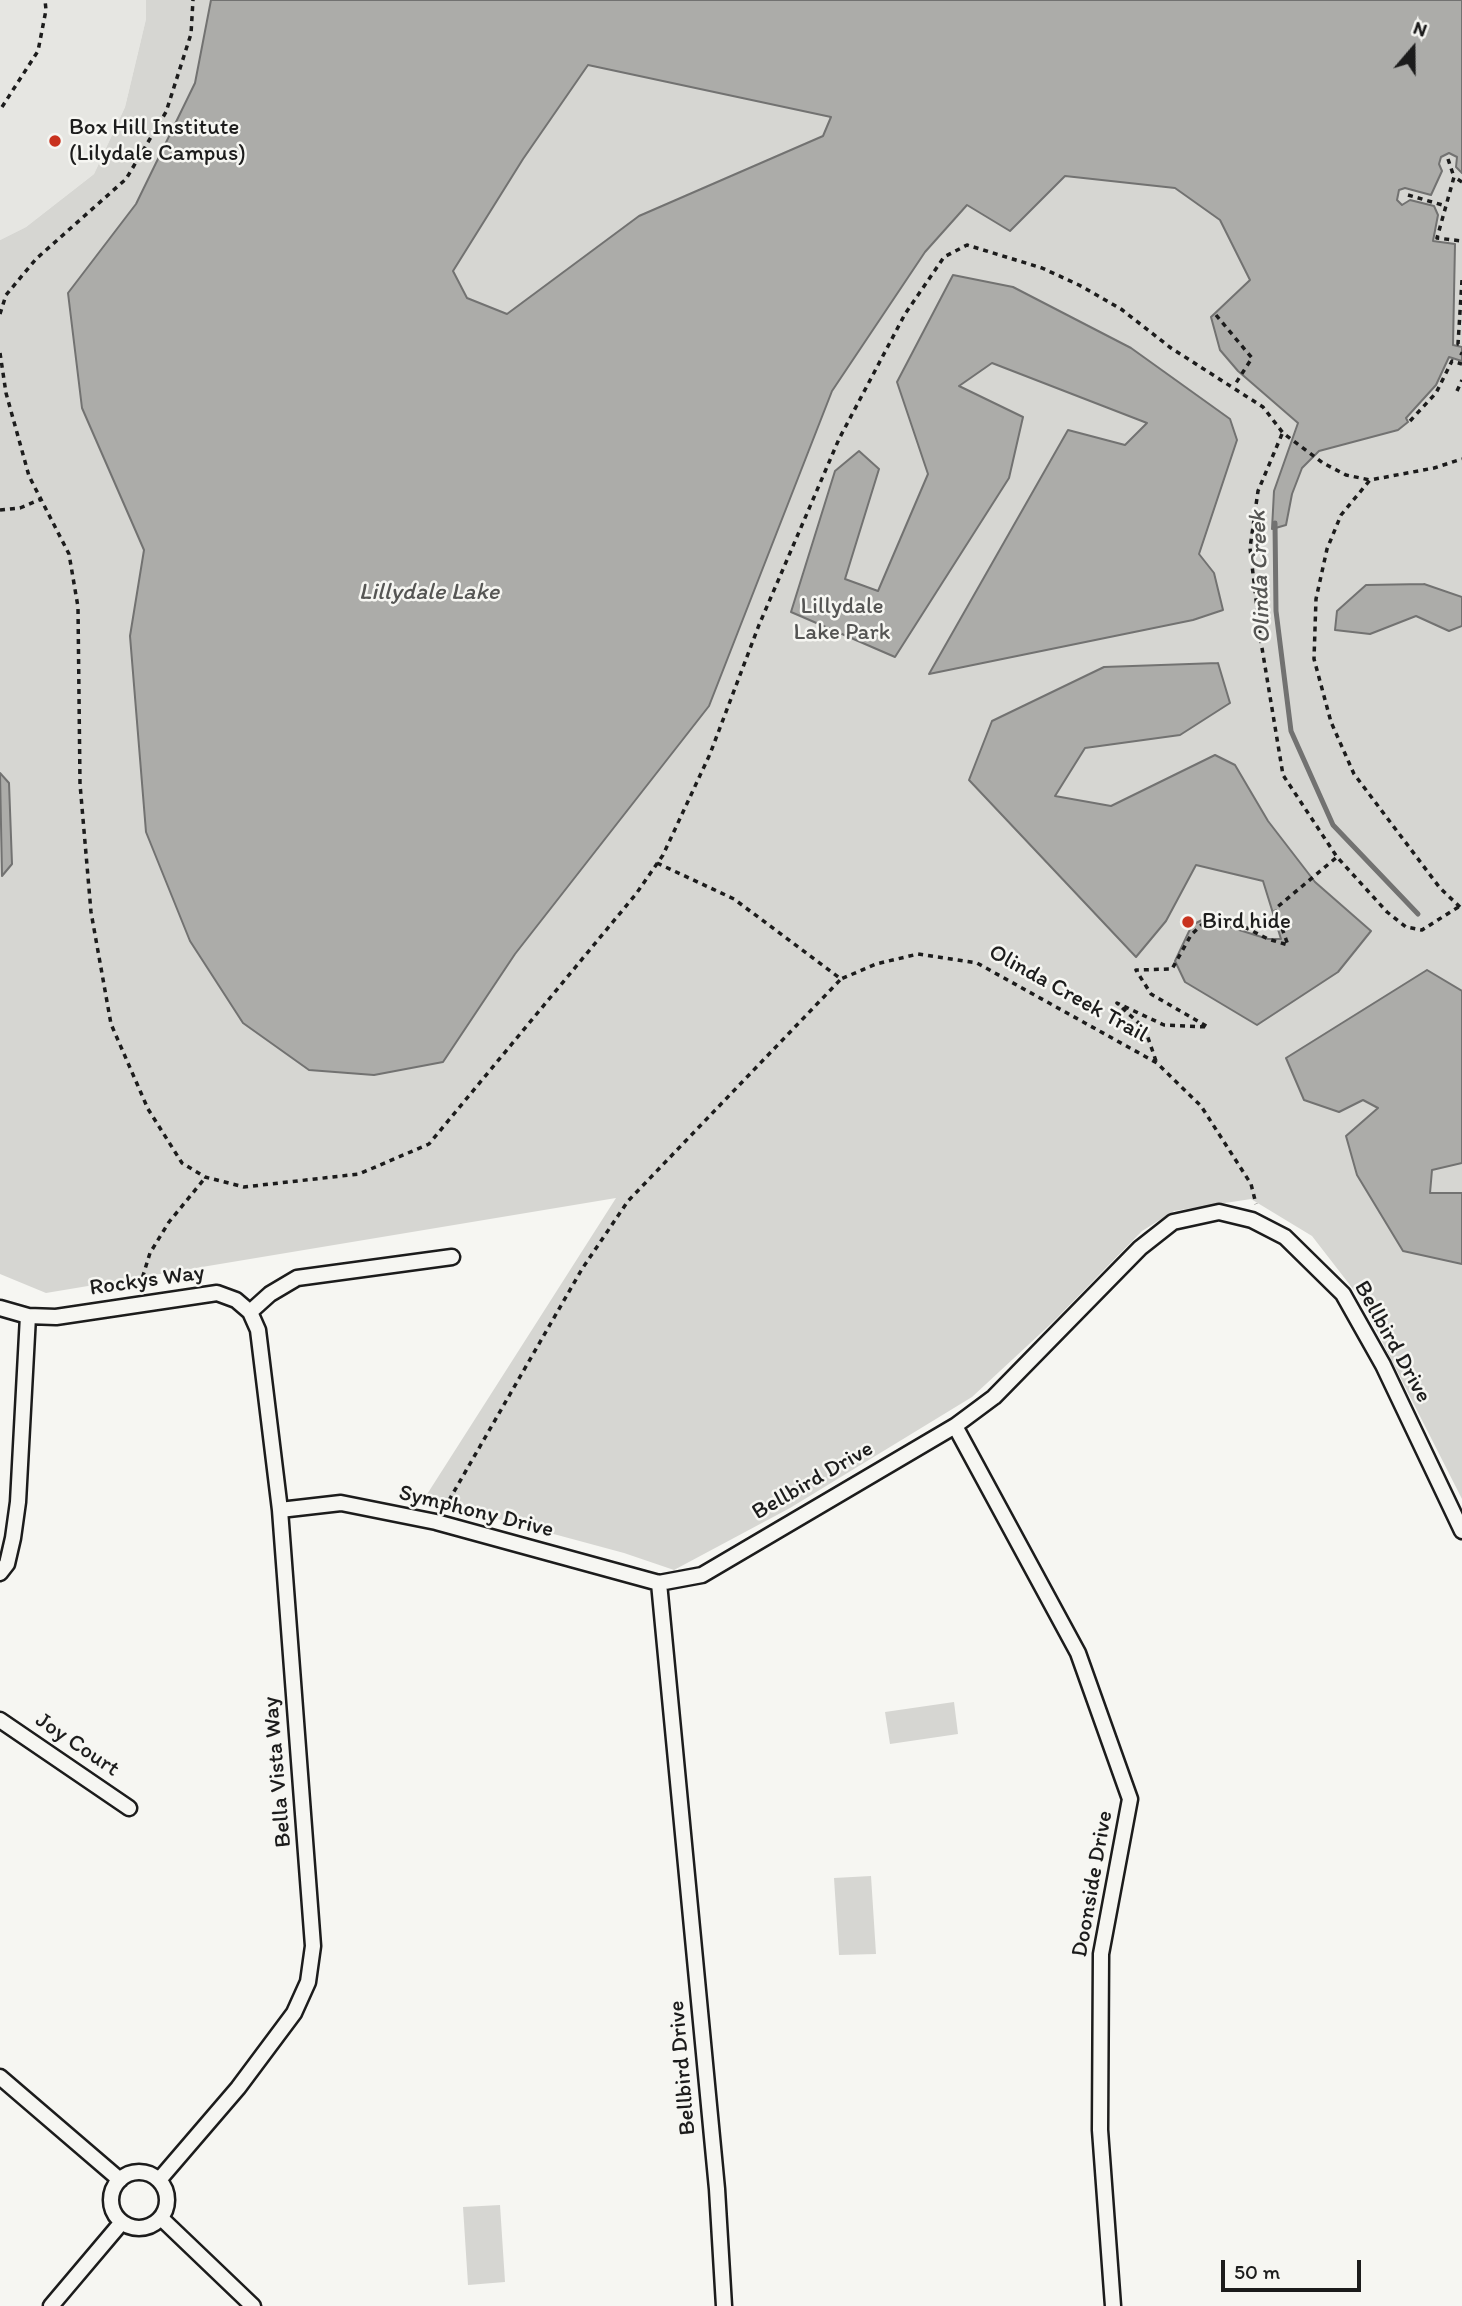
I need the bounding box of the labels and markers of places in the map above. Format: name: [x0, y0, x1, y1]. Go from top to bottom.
place label: Box Hill Institute (Lilydale Campus): [69, 114, 246, 168]
marker: Box Hill Institute (Lilydale Campus): [47, 133, 63, 149]
place label: Bird hide: [1202, 908, 1291, 936]
marker: Bird hide: [1180, 914, 1196, 930]

